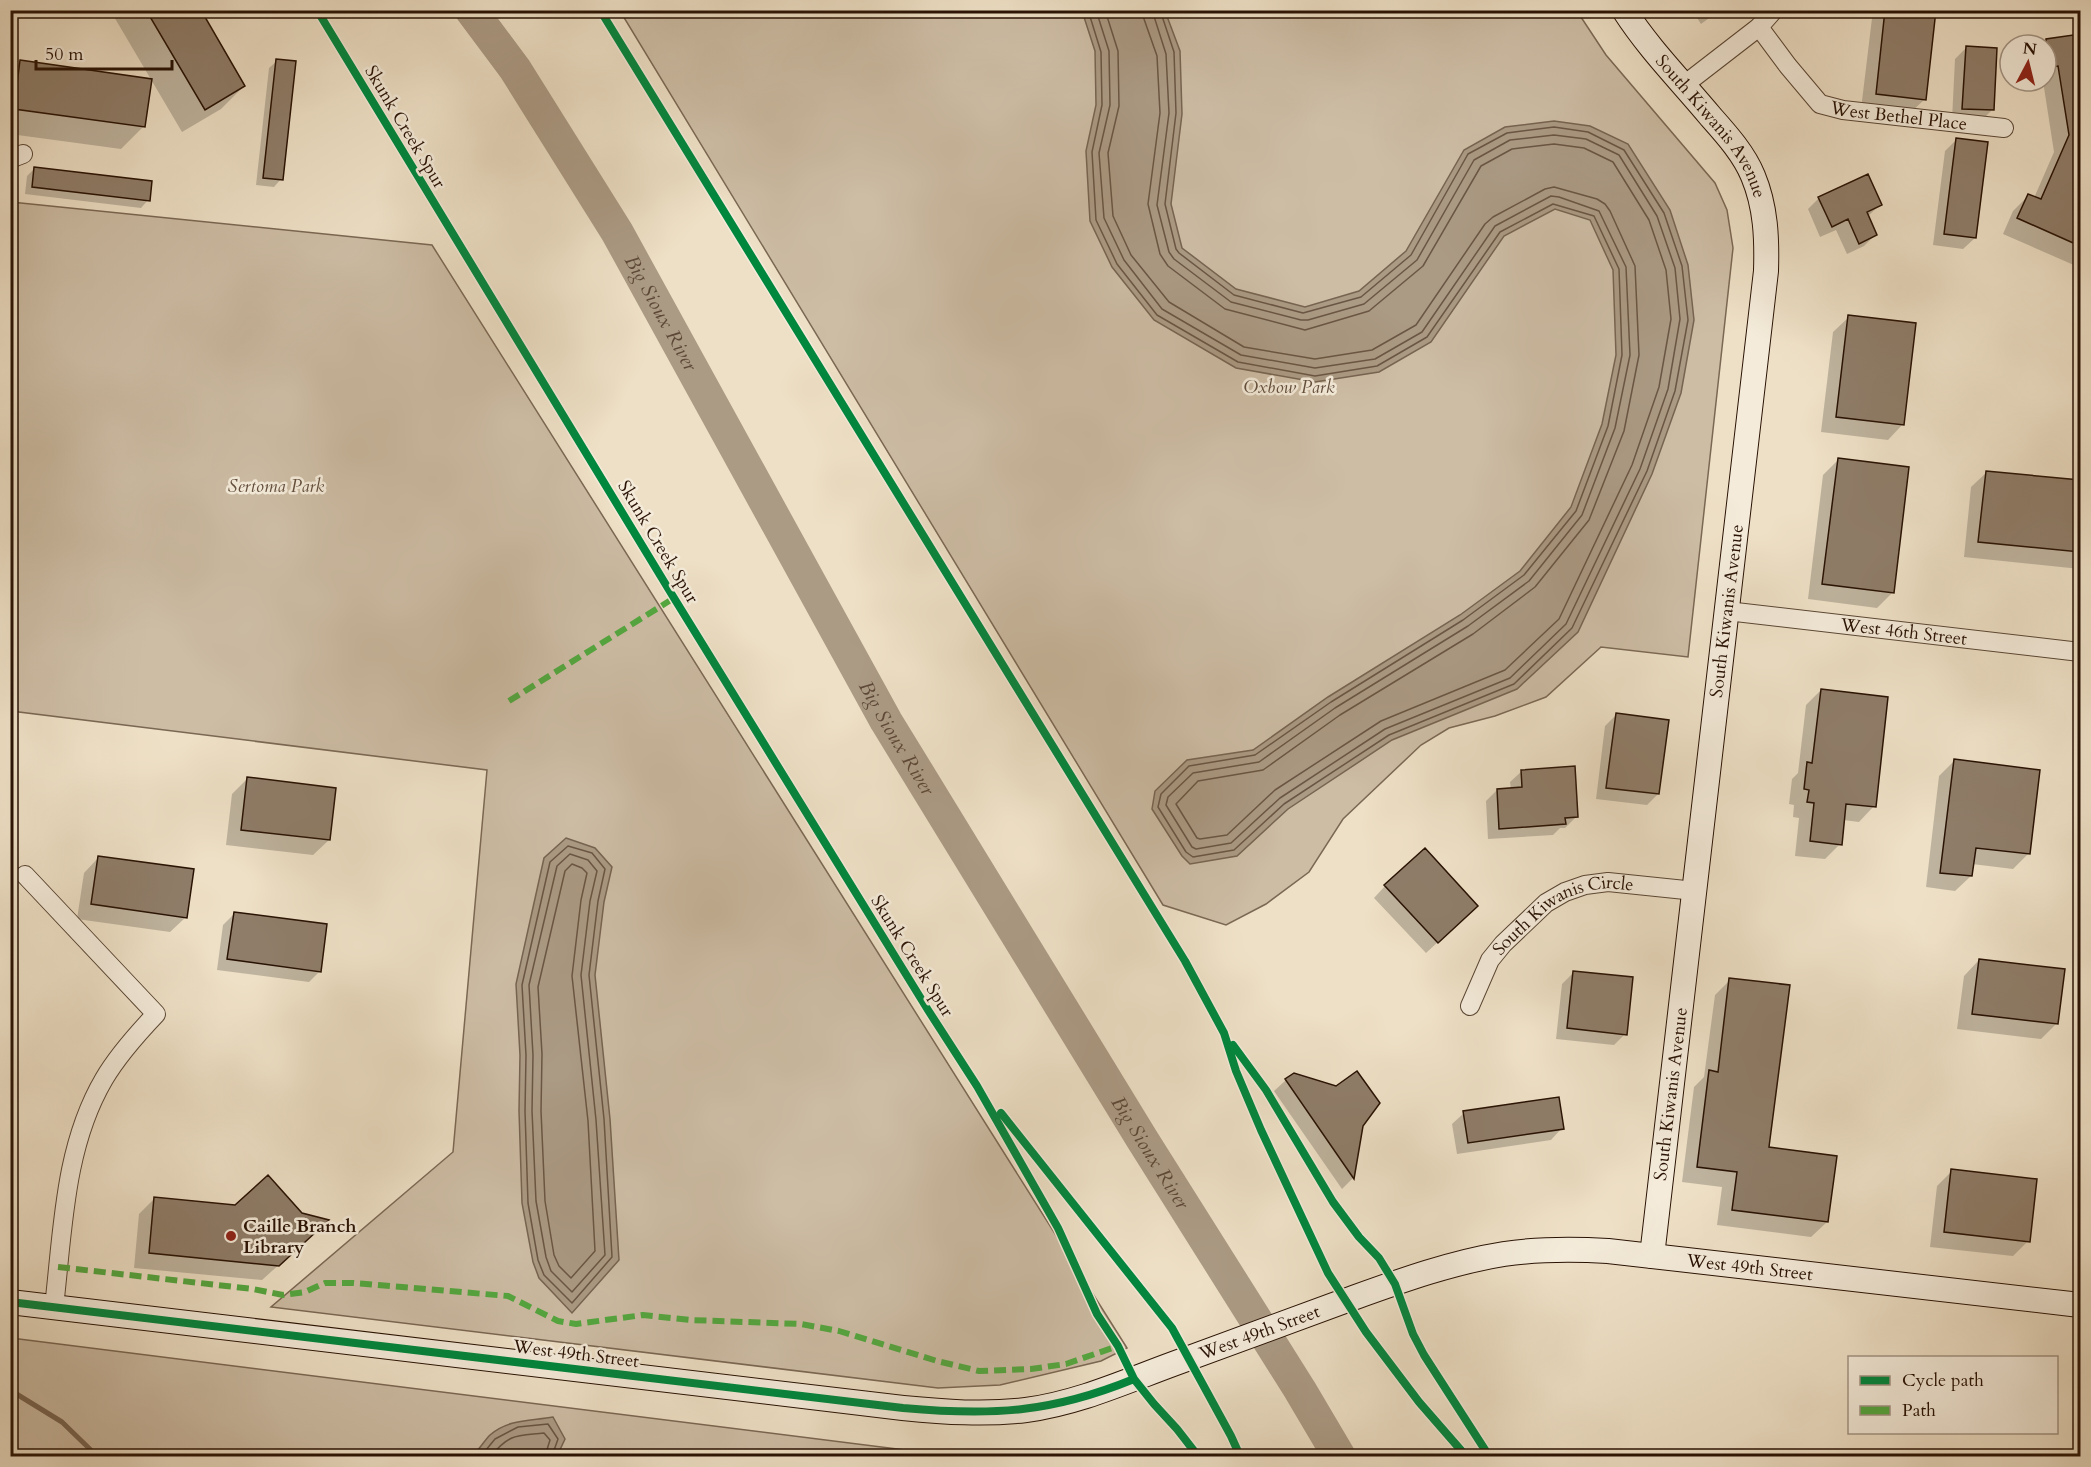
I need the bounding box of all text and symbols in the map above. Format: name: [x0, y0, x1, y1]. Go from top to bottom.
scale bar: [36, 33, 172, 71]
north arrow: [1998, 33, 2058, 93]
text: N: [2021, 37, 2038, 61]
text: 50 m: [45, 42, 84, 67]
street label: South Kiwanis Avenue: [1650, 49, 1772, 201]
street label: Skunk Creek Spur: [358, 61, 452, 194]
street label: West Bethel Place: [1826, 94, 1968, 136]
water label: Big Sioux River: [619, 250, 705, 377]
park label: Oxbow Park: [1243, 375, 1335, 400]
park label: Sertoma Park: [228, 474, 324, 499]
street label: Skunk Creek Spur: [611, 476, 705, 609]
street label: South Kiwanis Avenue: [1704, 523, 1750, 699]
street label: West 46th Street: [1838, 612, 1969, 651]
water label: Big Sioux River: [853, 676, 942, 801]
street label: South Kiwanis Circle: [1486, 869, 1635, 960]
street label: Skunk Creek Spur: [864, 890, 960, 1022]
street label: South Kiwanis Avenue: [1648, 1006, 1694, 1182]
water label: Big Sioux River: [1105, 1091, 1197, 1215]
place label: Caille Branch Library: [243, 1214, 357, 1260]
marker: Caille Branch Library: [224, 1229, 238, 1243]
street label: West 49th Street: [1684, 1247, 1814, 1287]
street label: West 49th Street: [1195, 1299, 1324, 1366]
street label: West 49th Street: [511, 1334, 641, 1374]
legend: [1848, 1356, 2058, 1434]
text: Cycle path: [1902, 1368, 1984, 1393]
text: Path: [1902, 1398, 1936, 1423]

